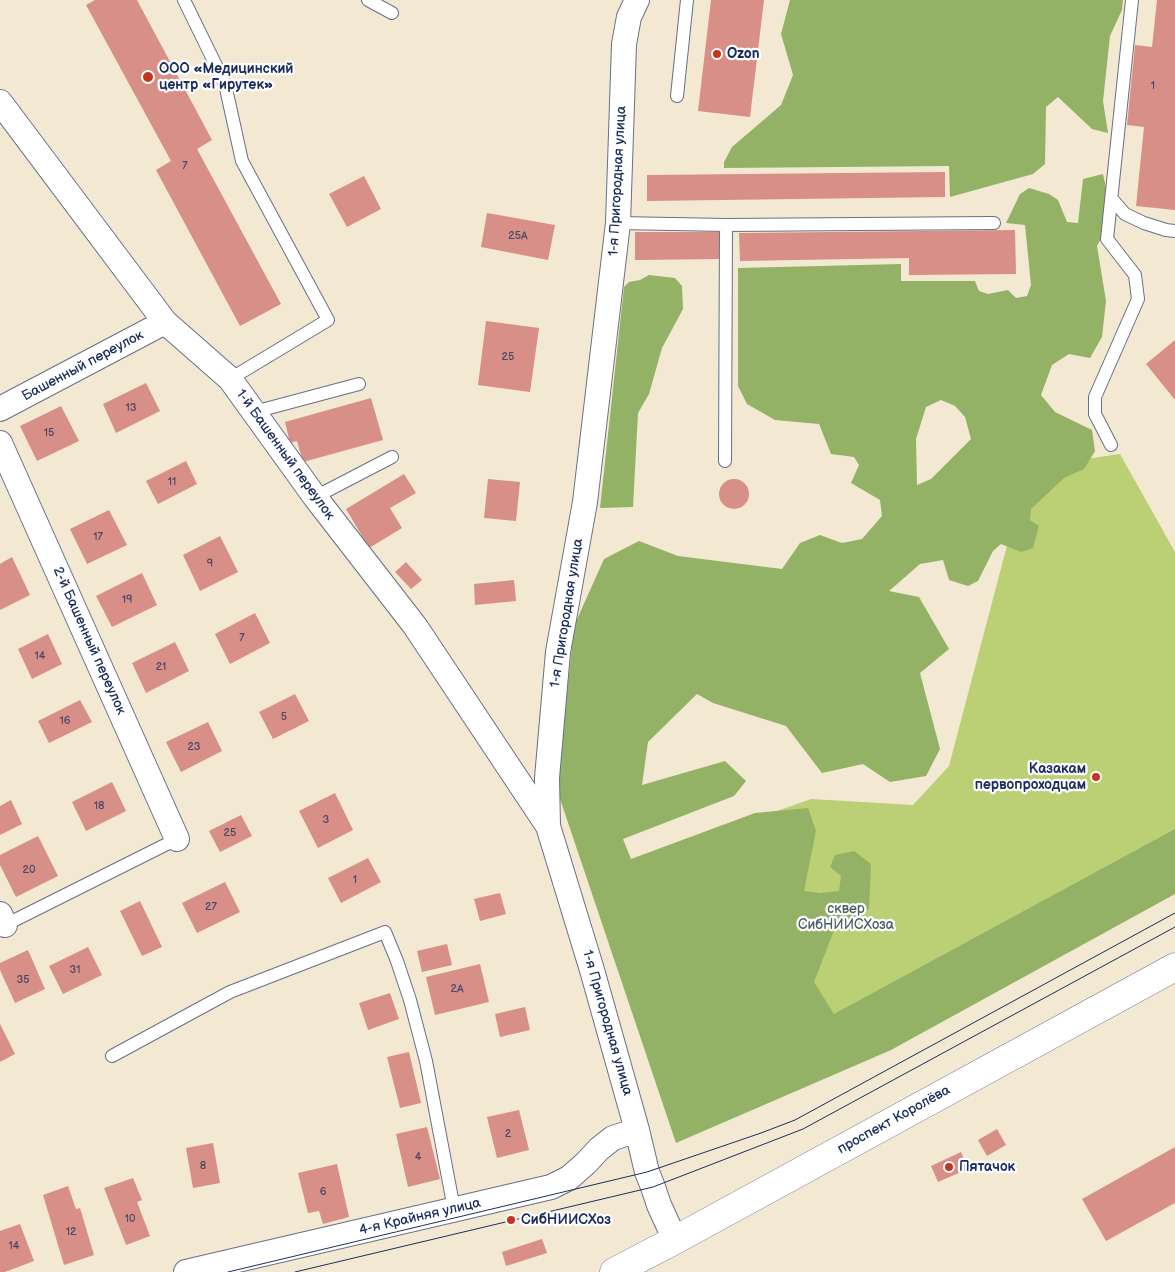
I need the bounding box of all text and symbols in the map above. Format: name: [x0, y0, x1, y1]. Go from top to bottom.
place label: Ozon: [727, 46, 760, 62]
marker: Ozon: [711, 48, 723, 60]
place label: ООО «Медицинский центр «Гирутек»: [159, 61, 293, 94]
marker: ООО «Медицинский центр «Гирутек»: [141, 70, 155, 84]
house number: 1: [1151, 79, 1155, 93]
street label: 1-я Пригородная улица: [606, 105, 630, 257]
house number: 7: [182, 159, 188, 173]
house number: 25А: [508, 229, 528, 243]
street label: Башенный переулок: [19, 327, 147, 405]
house number: 25: [502, 350, 514, 364]
street label: 1-й Башенный переулок: [232, 386, 338, 524]
house number: 13: [125, 401, 137, 415]
house number: 15: [44, 426, 54, 440]
house number: 11: [168, 475, 176, 489]
house number: 17: [93, 530, 103, 544]
street label: 1-я Пригородная улица: [547, 537, 587, 689]
house number: 9: [207, 557, 213, 571]
street label: 2-й Башенный переулок: [49, 564, 129, 718]
house number: 19: [122, 593, 132, 607]
house number: 7: [239, 631, 245, 645]
house number: 14: [35, 649, 45, 663]
house number: 21: [156, 660, 166, 674]
house number: 5: [281, 710, 287, 724]
house number: 16: [60, 714, 70, 728]
house number: 23: [187, 740, 201, 754]
place label: Казакам первопроходцам: [975, 761, 1086, 794]
marker: Казакам первопроходцам: [1090, 771, 1102, 783]
house number: 18: [94, 799, 104, 813]
house number: 3: [323, 813, 329, 827]
house number: 25: [224, 826, 236, 840]
house number: 20: [23, 863, 35, 877]
house number: 1: [353, 873, 357, 887]
house number: 27: [205, 900, 217, 914]
park label: сквер СибНИИСХоза: [798, 901, 894, 934]
street label: 1-я Пригородная улица: [578, 948, 636, 1098]
house number: 31: [69, 963, 81, 977]
house number: 35: [16, 973, 30, 987]
house number: 2А: [450, 982, 464, 996]
street label: проспект Королёва: [835, 1082, 953, 1158]
house number: 2: [505, 1127, 511, 1141]
house number: 4: [415, 1150, 421, 1164]
house number: 8: [200, 1159, 206, 1173]
place label: Пятачок: [959, 1159, 1015, 1175]
marker: Пятачок: [943, 1161, 955, 1173]
house number: 6: [320, 1185, 326, 1199]
street label: 4-я Крайняя улица: [358, 1195, 482, 1239]
house number: 10: [125, 1212, 135, 1226]
place label: СибНИИСХоз: [521, 1212, 611, 1228]
marker: СибНИИСХоз: [505, 1214, 517, 1226]
house number: 12: [66, 1225, 76, 1239]
house number: 14: [9, 1239, 19, 1253]

